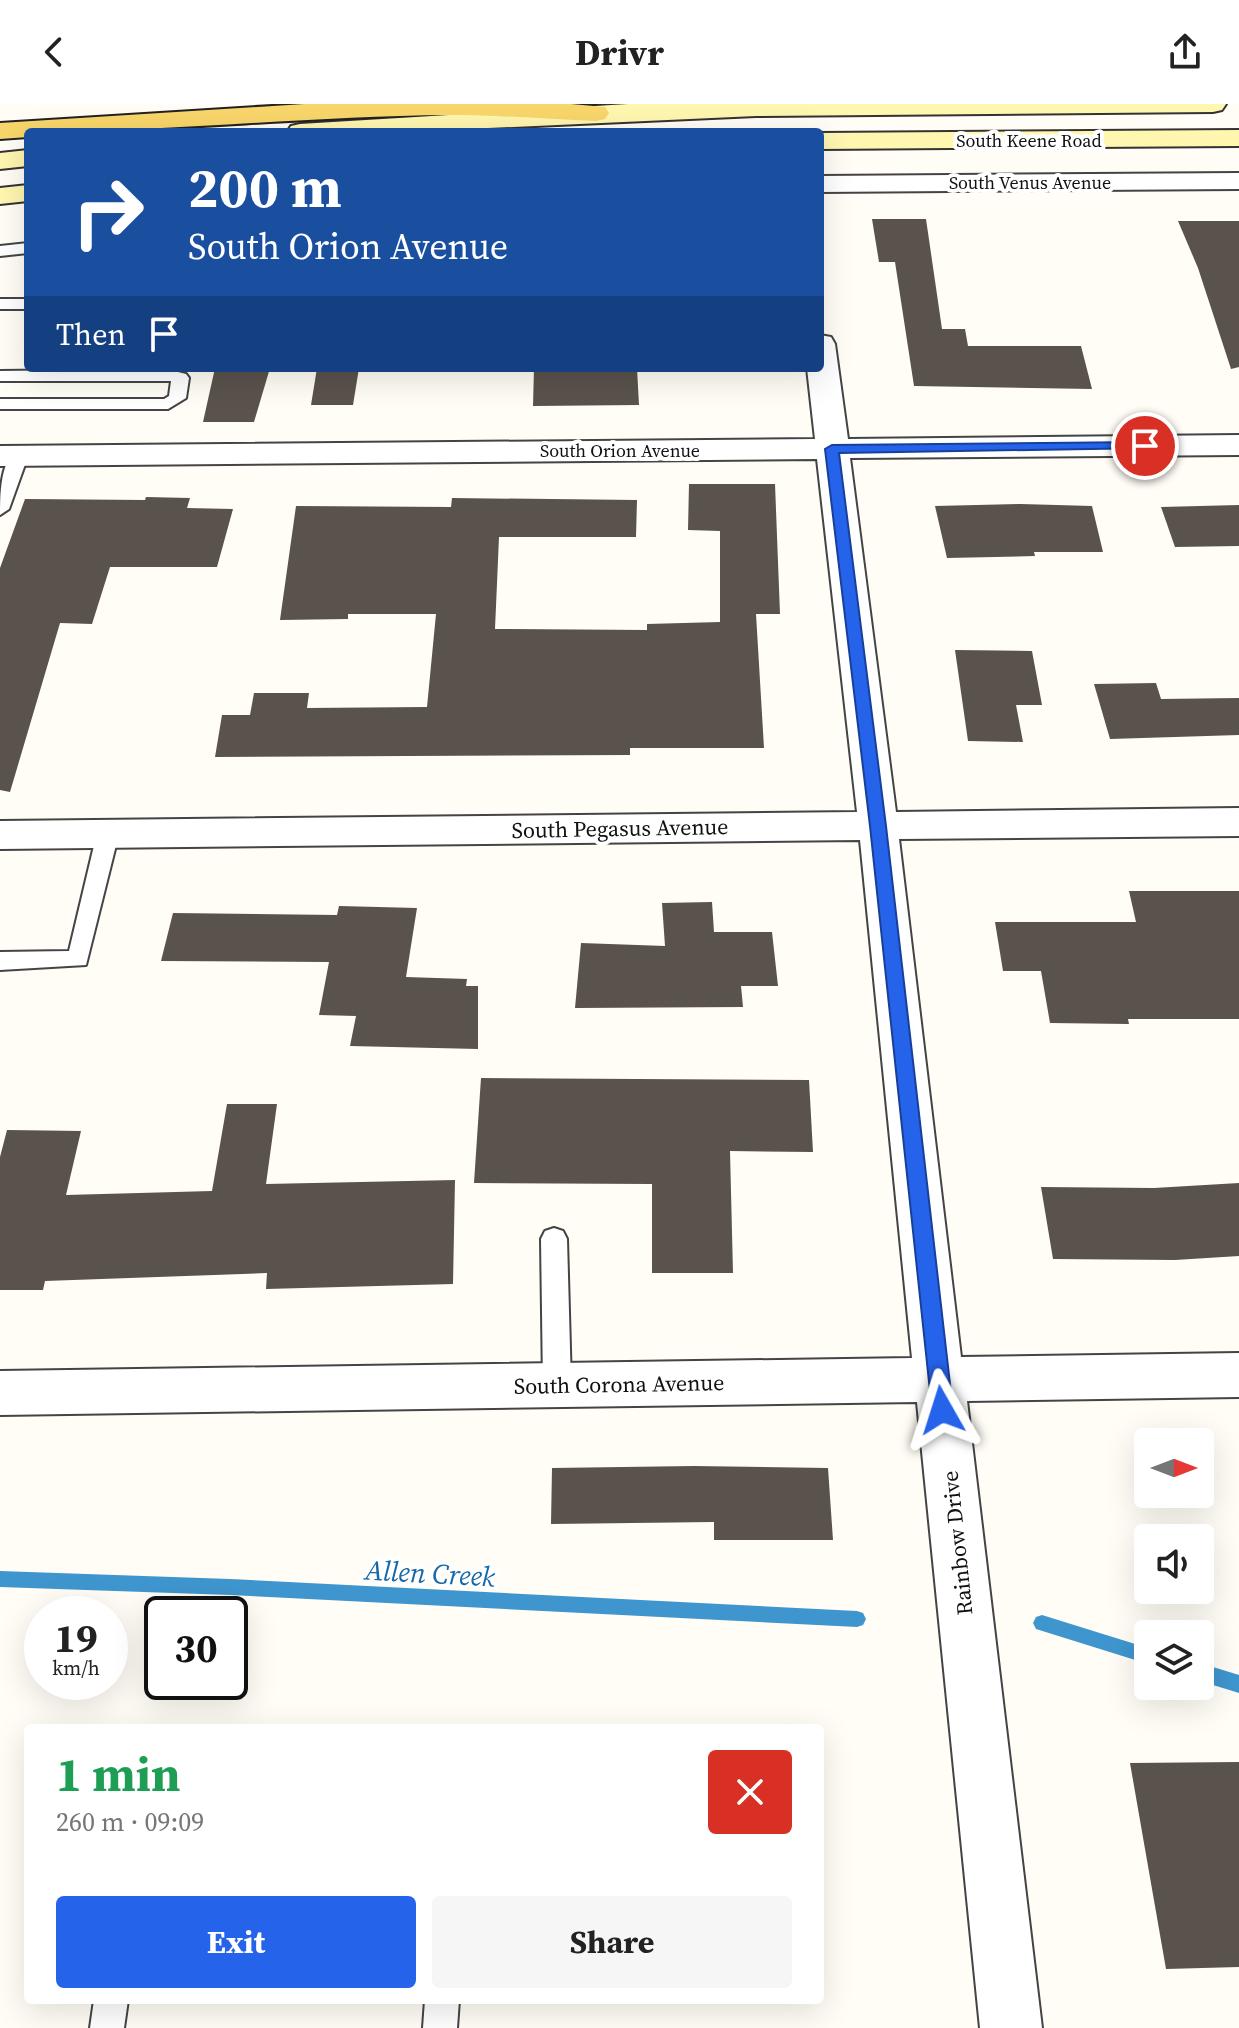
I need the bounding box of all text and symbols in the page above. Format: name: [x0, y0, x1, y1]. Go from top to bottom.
text: Drivr: [575, 28, 664, 77]
icon: back: [32, 30, 76, 74]
icon: share: [1163, 30, 1207, 74]
street label: South Keene Road: [956, 128, 1102, 153]
text: 200 m: [188, 149, 342, 226]
icon: right: [56, 160, 160, 264]
street label: South Venus Avenue: [949, 170, 1111, 195]
text: South Orion Avenue: [188, 222, 508, 271]
icon: arrive: [142, 312, 186, 356]
text: Then: [56, 314, 126, 355]
pin: [1111, 412, 1179, 480]
icon: arrive: [1123, 424, 1167, 468]
street label: South Orion Avenue: [540, 438, 700, 463]
street label: South Pegasus Avenue: [511, 811, 729, 845]
street label: South Corona Avenue: [514, 1367, 724, 1401]
position arrow: [900, 1368, 984, 1452]
north arrow: [1134, 1428, 1214, 1508]
map controls: [1134, 1428, 1214, 1700]
street label: Rainbow Drive: [934, 1469, 980, 1617]
button: sound: [1134, 1524, 1214, 1604]
water label: Allen Creek: [362, 1551, 497, 1595]
speed limit sign: 30: [144, 1596, 248, 1700]
text: 19: [54, 1611, 98, 1665]
button: layers: [1134, 1620, 1214, 1700]
text: km/h: [52, 1654, 100, 1682]
text: 1 min: [56, 1741, 181, 1807]
button: close: [708, 1750, 792, 1834]
text: 260 m · 09:09: [56, 1804, 204, 1840]
button: Exit: [56, 1896, 416, 1988]
button: Share: [432, 1896, 792, 1988]

